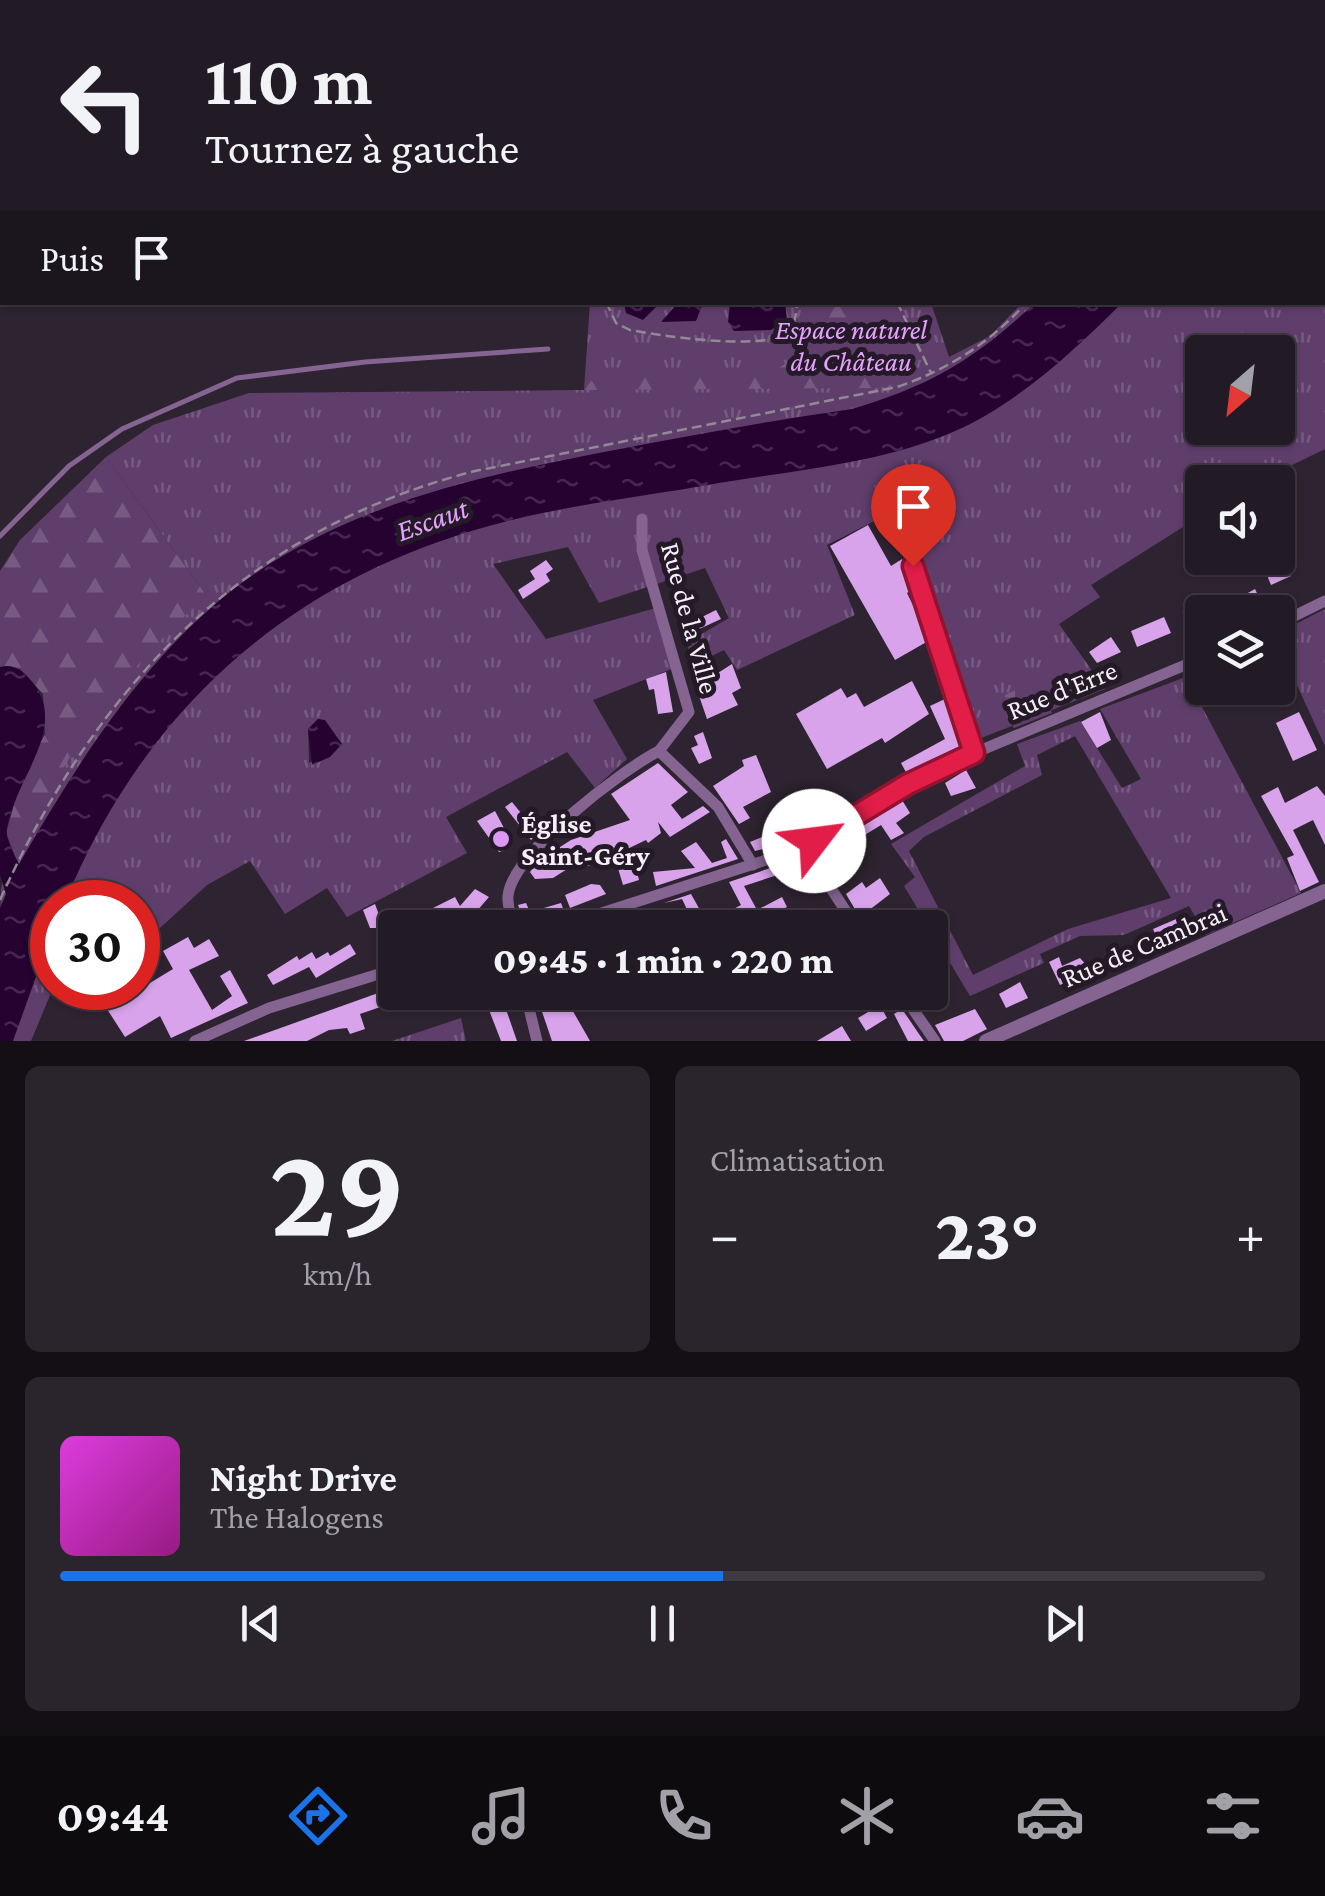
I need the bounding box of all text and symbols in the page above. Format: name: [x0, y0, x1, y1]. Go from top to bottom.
icon: left: [40, 40, 170, 170]
text: 110 m: [205, 41, 373, 119]
text: Tournez à gauche: [205, 123, 519, 173]
icon: arrive: [124, 230, 179, 285]
text: Puis: [40, 237, 104, 279]
park label: Espace naturel du Château: [775, 314, 928, 377]
north arrow: [1185, 335, 1295, 445]
map controls: [1185, 335, 1295, 705]
pin: [871, 464, 956, 567]
button: sound: [1185, 465, 1295, 575]
icon: arrive: [886, 479, 941, 534]
water label: Escaut: [392, 490, 473, 547]
street label: Rue de la Ville: [655, 539, 725, 697]
button: layers: [1185, 595, 1295, 705]
street label: Rue d'Erre: [1003, 654, 1121, 726]
position arrow: [762, 789, 866, 893]
place label: Église Saint-Géry: [521, 808, 650, 871]
marker: Église Saint-Géry: [490, 828, 512, 850]
speed limit sign: 30: [30, 880, 160, 1010]
street label: Rue de Cambrai: [1057, 896, 1231, 994]
text: 09:45 · 1 min · 220 m: [493, 939, 833, 981]
text: 29: [269, 1118, 406, 1263]
text: Climatisation: [710, 1142, 885, 1178]
text: 23°: [935, 1192, 1040, 1275]
text: −: [710, 1204, 739, 1265]
text: +: [1236, 1204, 1265, 1265]
text: km/h: [303, 1256, 372, 1292]
text: Night Drive: [210, 1457, 397, 1499]
text: The Halogens: [210, 1499, 384, 1535]
icon: previous: [233, 1596, 288, 1651]
icon: pause: [635, 1596, 690, 1651]
icon: next: [1037, 1596, 1092, 1651]
icon: directions: [283, 1781, 353, 1851]
icon: music: [466, 1781, 536, 1851]
icon: phone: [649, 1781, 719, 1851]
icon: climate: [832, 1781, 902, 1851]
icon: car: [1015, 1781, 1085, 1851]
icon: filters: [1198, 1781, 1268, 1851]
text: 09:44: [57, 1791, 170, 1841]

